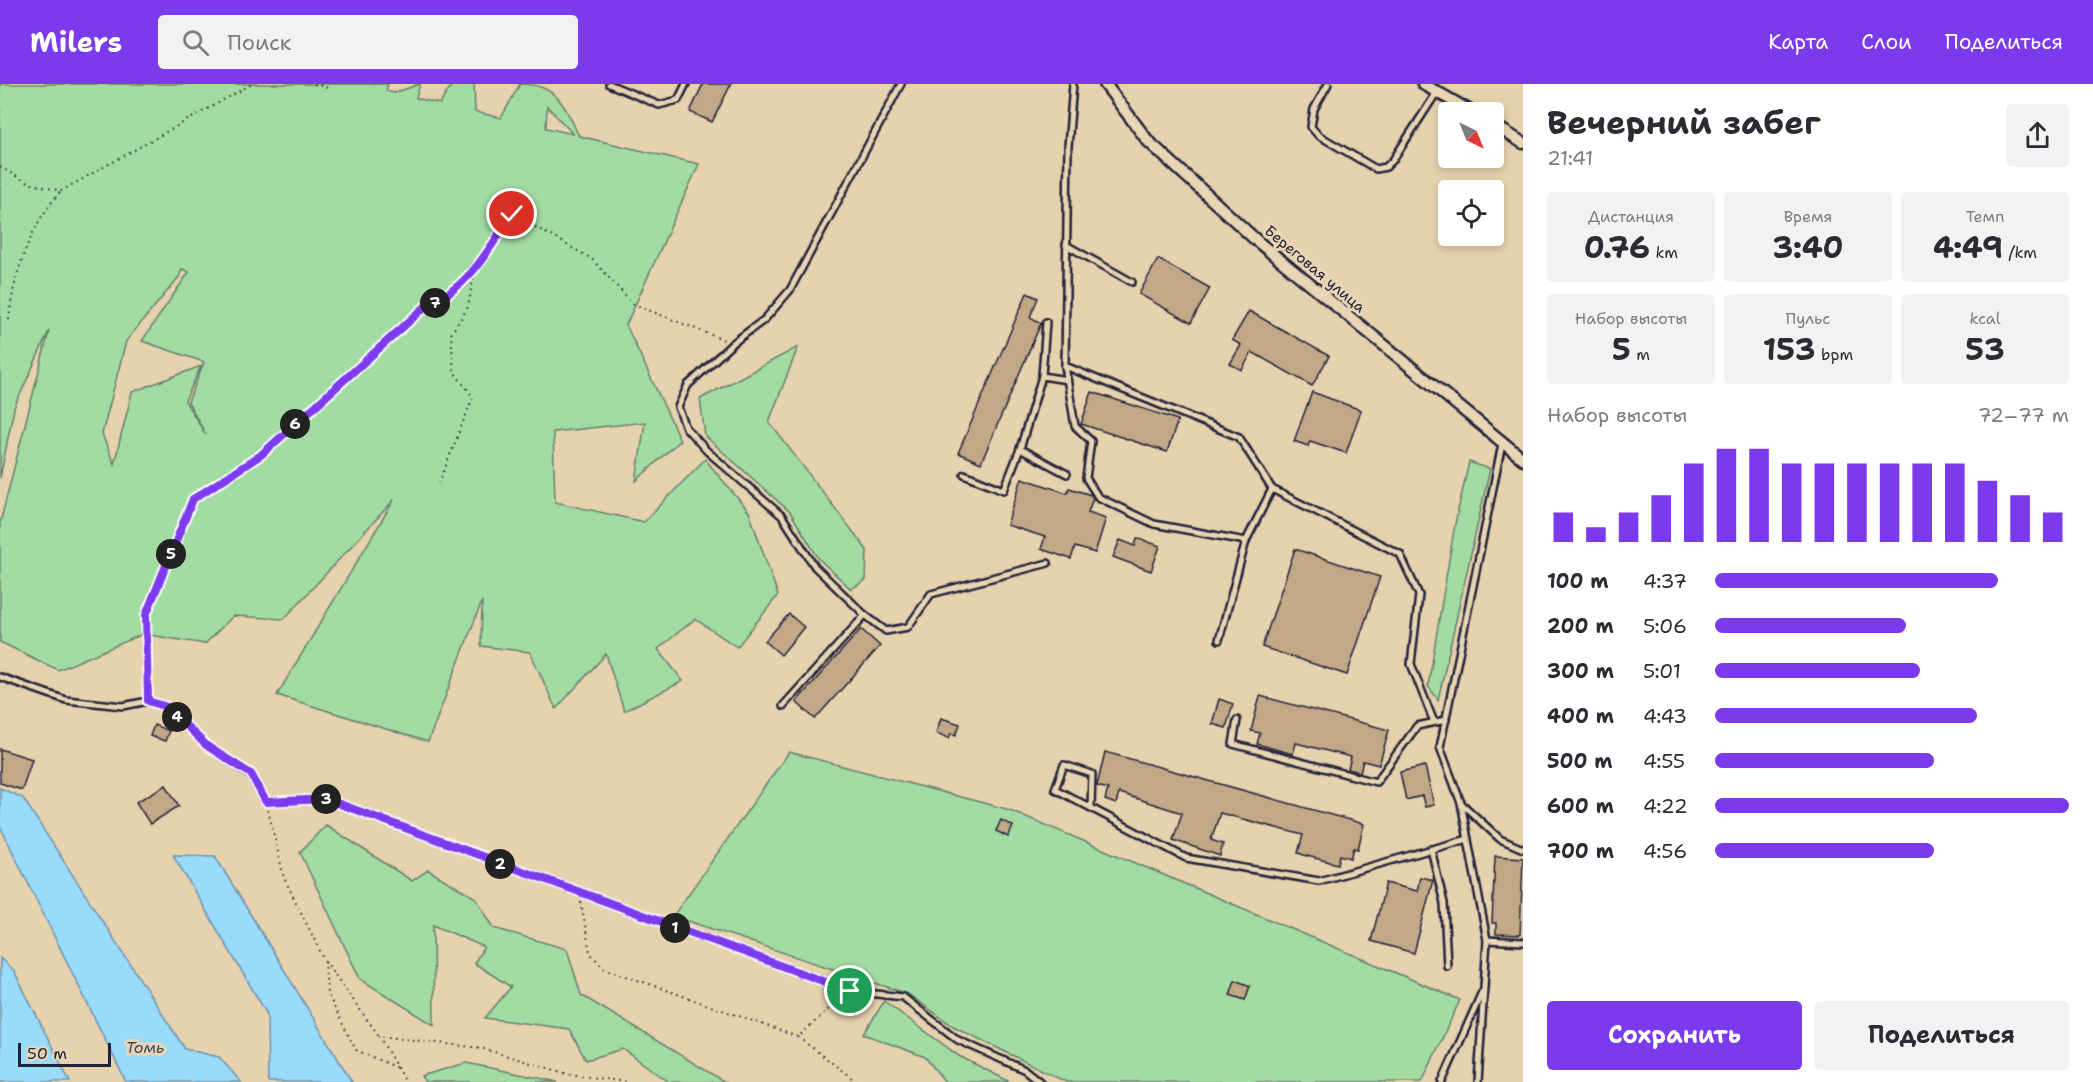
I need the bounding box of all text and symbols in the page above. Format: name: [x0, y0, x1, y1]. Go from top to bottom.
search box: [158, 15, 578, 69]
text: Milers: [30, 23, 122, 61]
icon: search: [179, 26, 212, 59]
text: Поиск: [227, 28, 292, 57]
text: Карта: [1768, 28, 1828, 56]
text: Слои: [1861, 28, 1912, 56]
text: Поделиться: [1945, 28, 2063, 56]
text: Вечерний забег: [1547, 100, 1821, 145]
north arrow: [1438, 102, 1504, 168]
map controls: [1438, 102, 1504, 246]
button: share: [2006, 104, 2069, 167]
text: 21:41: [1547, 145, 1593, 171]
button: locate: [1438, 180, 1504, 246]
pin: [486, 188, 537, 239]
icon: check: [495, 197, 528, 230]
text: Дистанция: [1588, 206, 1674, 227]
text: Время: [1784, 206, 1832, 227]
text: Темп: [1966, 206, 2004, 227]
street label: Береговая улица: [1260, 221, 1370, 318]
text: 0.76: [1584, 227, 1650, 268]
text: 3:40: [1772, 227, 1844, 268]
text: 4:49: [1933, 227, 2003, 268]
text: km: [1650, 242, 1678, 263]
text: /km: [2003, 242, 2037, 263]
pin: 7: [420, 288, 450, 318]
text: 7: [429, 292, 441, 313]
text: Набор высоты: [1575, 308, 1687, 329]
text: Пульс: [1786, 308, 1830, 329]
text: kcal: [1969, 308, 2001, 329]
text: 5: [1612, 329, 1631, 370]
text: 153: [1763, 329, 1816, 370]
text: 53: [1965, 329, 2005, 370]
text: m: [1631, 344, 1650, 365]
text: bpm: [1816, 344, 1853, 365]
text: Набор высоты: [1547, 402, 1687, 428]
text: 72–77 m: [1978, 402, 2069, 428]
pin: 6: [280, 409, 310, 439]
text: 6: [289, 413, 301, 434]
pin: 5: [156, 539, 186, 569]
text: 5: [166, 543, 176, 564]
text: 100 m: [1547, 568, 1609, 594]
text: 4:37: [1643, 568, 1687, 594]
text: 200 m: [1547, 613, 1614, 639]
text: 5:06: [1643, 613, 1687, 639]
text: 300 m: [1547, 658, 1614, 684]
text: 5:01: [1643, 658, 1681, 684]
pin: 4: [162, 702, 192, 732]
text: 400 m: [1547, 703, 1614, 729]
text: 4:43: [1643, 703, 1687, 729]
text: 4: [171, 706, 183, 727]
text: 500 m: [1547, 748, 1613, 774]
text: 4:55: [1643, 748, 1685, 774]
pin: 3: [311, 784, 341, 814]
text: 3: [320, 788, 332, 809]
text: 600 m: [1547, 793, 1614, 819]
text: 4:22: [1643, 793, 1688, 819]
text: 700 m: [1547, 838, 1614, 864]
text: 4:56: [1643, 838, 1687, 864]
pin: 2: [485, 849, 515, 879]
text: 2: [494, 853, 506, 874]
pin: 1: [660, 913, 690, 943]
text: 1: [671, 917, 679, 938]
pin: [824, 965, 875, 1016]
icon: arrive: [833, 974, 866, 1007]
button: Сохранить: [1547, 1001, 1802, 1070]
button: Поделиться: [1814, 1001, 2069, 1070]
water label: Томь: [126, 1037, 164, 1058]
scale bar: [18, 1040, 111, 1068]
text: 50 m: [27, 1043, 67, 1064]

